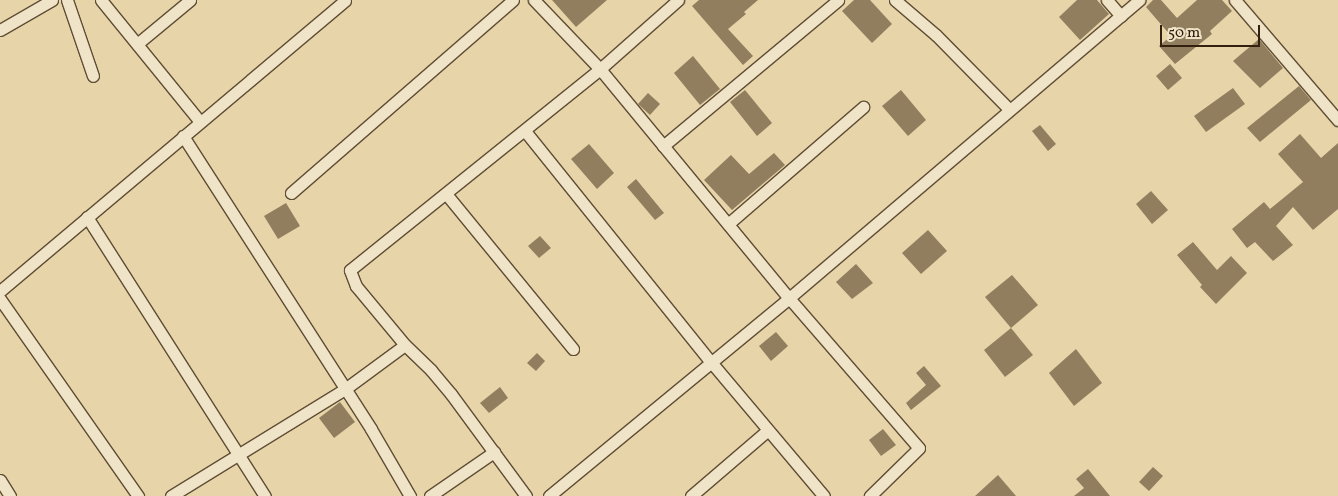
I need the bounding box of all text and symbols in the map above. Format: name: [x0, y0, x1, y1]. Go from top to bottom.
scale bar: [1163, 15, 1263, 47]
text: 50 m: [1168, 23, 1200, 44]

